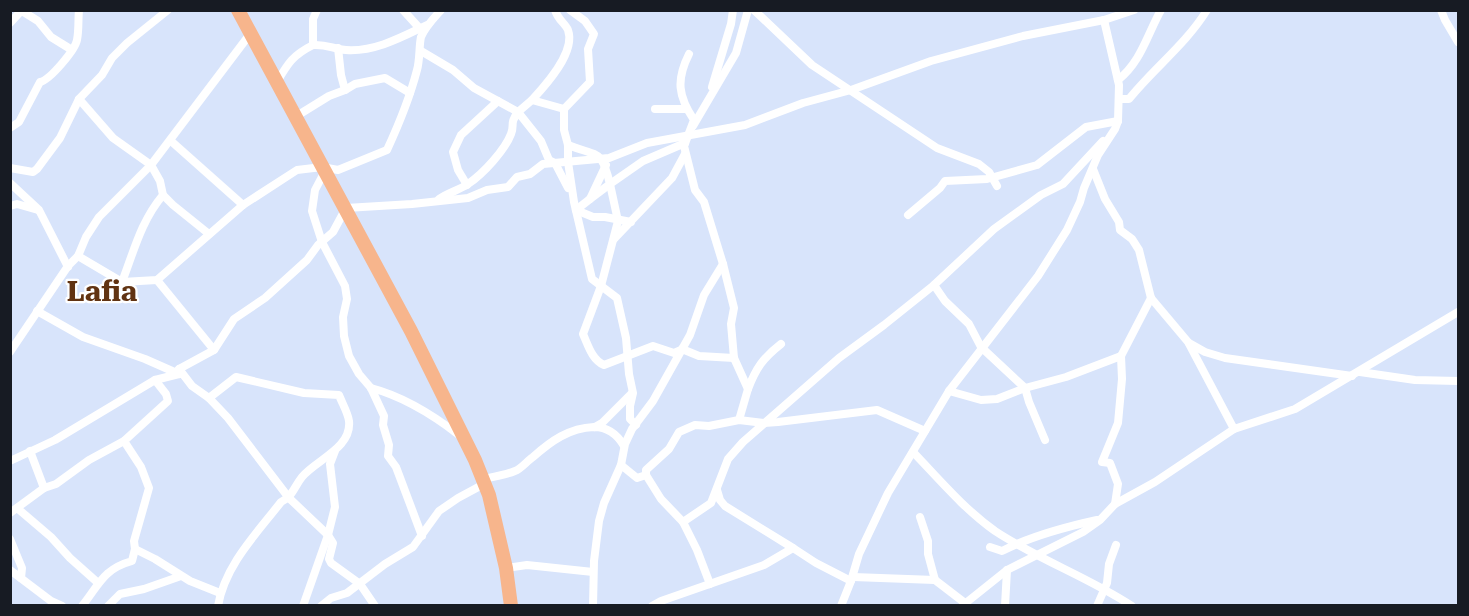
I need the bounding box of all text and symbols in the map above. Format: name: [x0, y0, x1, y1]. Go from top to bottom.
district label: Lafia: [67, 275, 138, 308]

